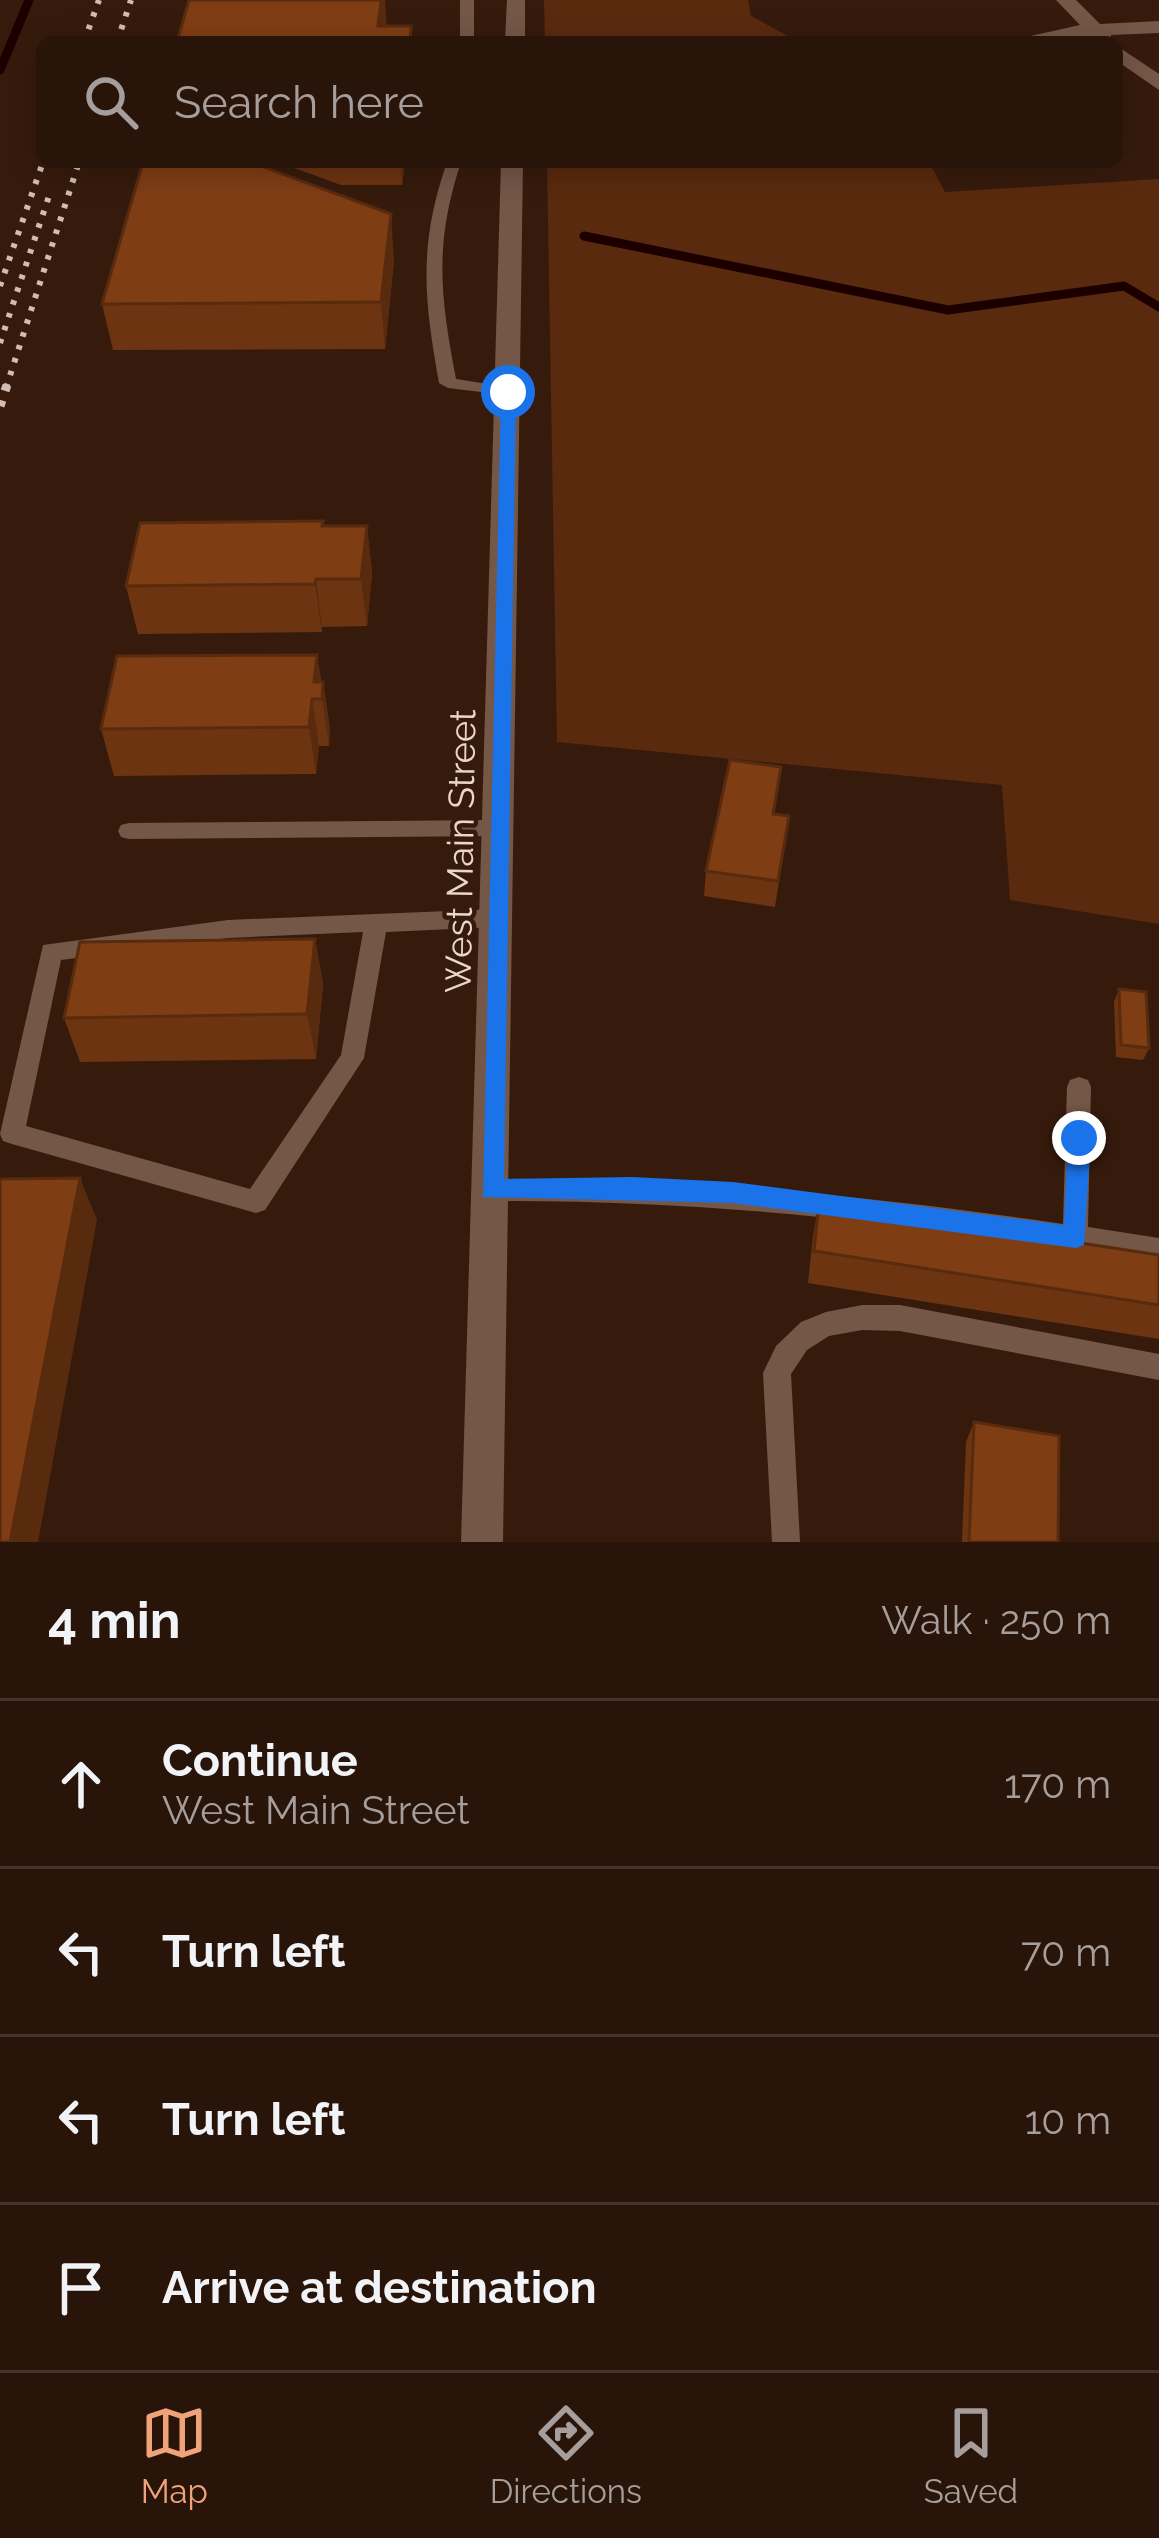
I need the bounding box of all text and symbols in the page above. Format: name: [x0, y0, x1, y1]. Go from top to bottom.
search box: [36, 36, 1123, 168]
icon: search: [78, 69, 144, 135]
text: Search here: [174, 76, 424, 129]
route start: [481, 365, 535, 419]
street label: West Main Street: [437, 709, 483, 993]
route end: [1052, 1111, 1106, 1165]
text: 4 min: [48, 1590, 181, 1650]
text: Walk · 250 m: [881, 1597, 1111, 1643]
text: Continue: [162, 1734, 358, 1787]
icon: ahead: [48, 1751, 114, 1817]
text: 170 m: [1004, 1761, 1111, 1807]
text: West Main Street: [162, 1787, 470, 1833]
icon: left: [48, 1919, 114, 1985]
text: Turn left: [162, 1925, 345, 1978]
text: 70 m: [1021, 1929, 1111, 1975]
icon: left: [48, 2087, 114, 2153]
text: Turn left: [162, 2093, 345, 2146]
text: 10 m: [1025, 2097, 1111, 2143]
icon: arrive: [48, 2255, 114, 2321]
text: Arrive at destination: [162, 2261, 597, 2314]
tab: Map: [141, 2400, 208, 2511]
tab: Directions: [490, 2400, 642, 2511]
tab: Saved: [924, 2400, 1018, 2511]

